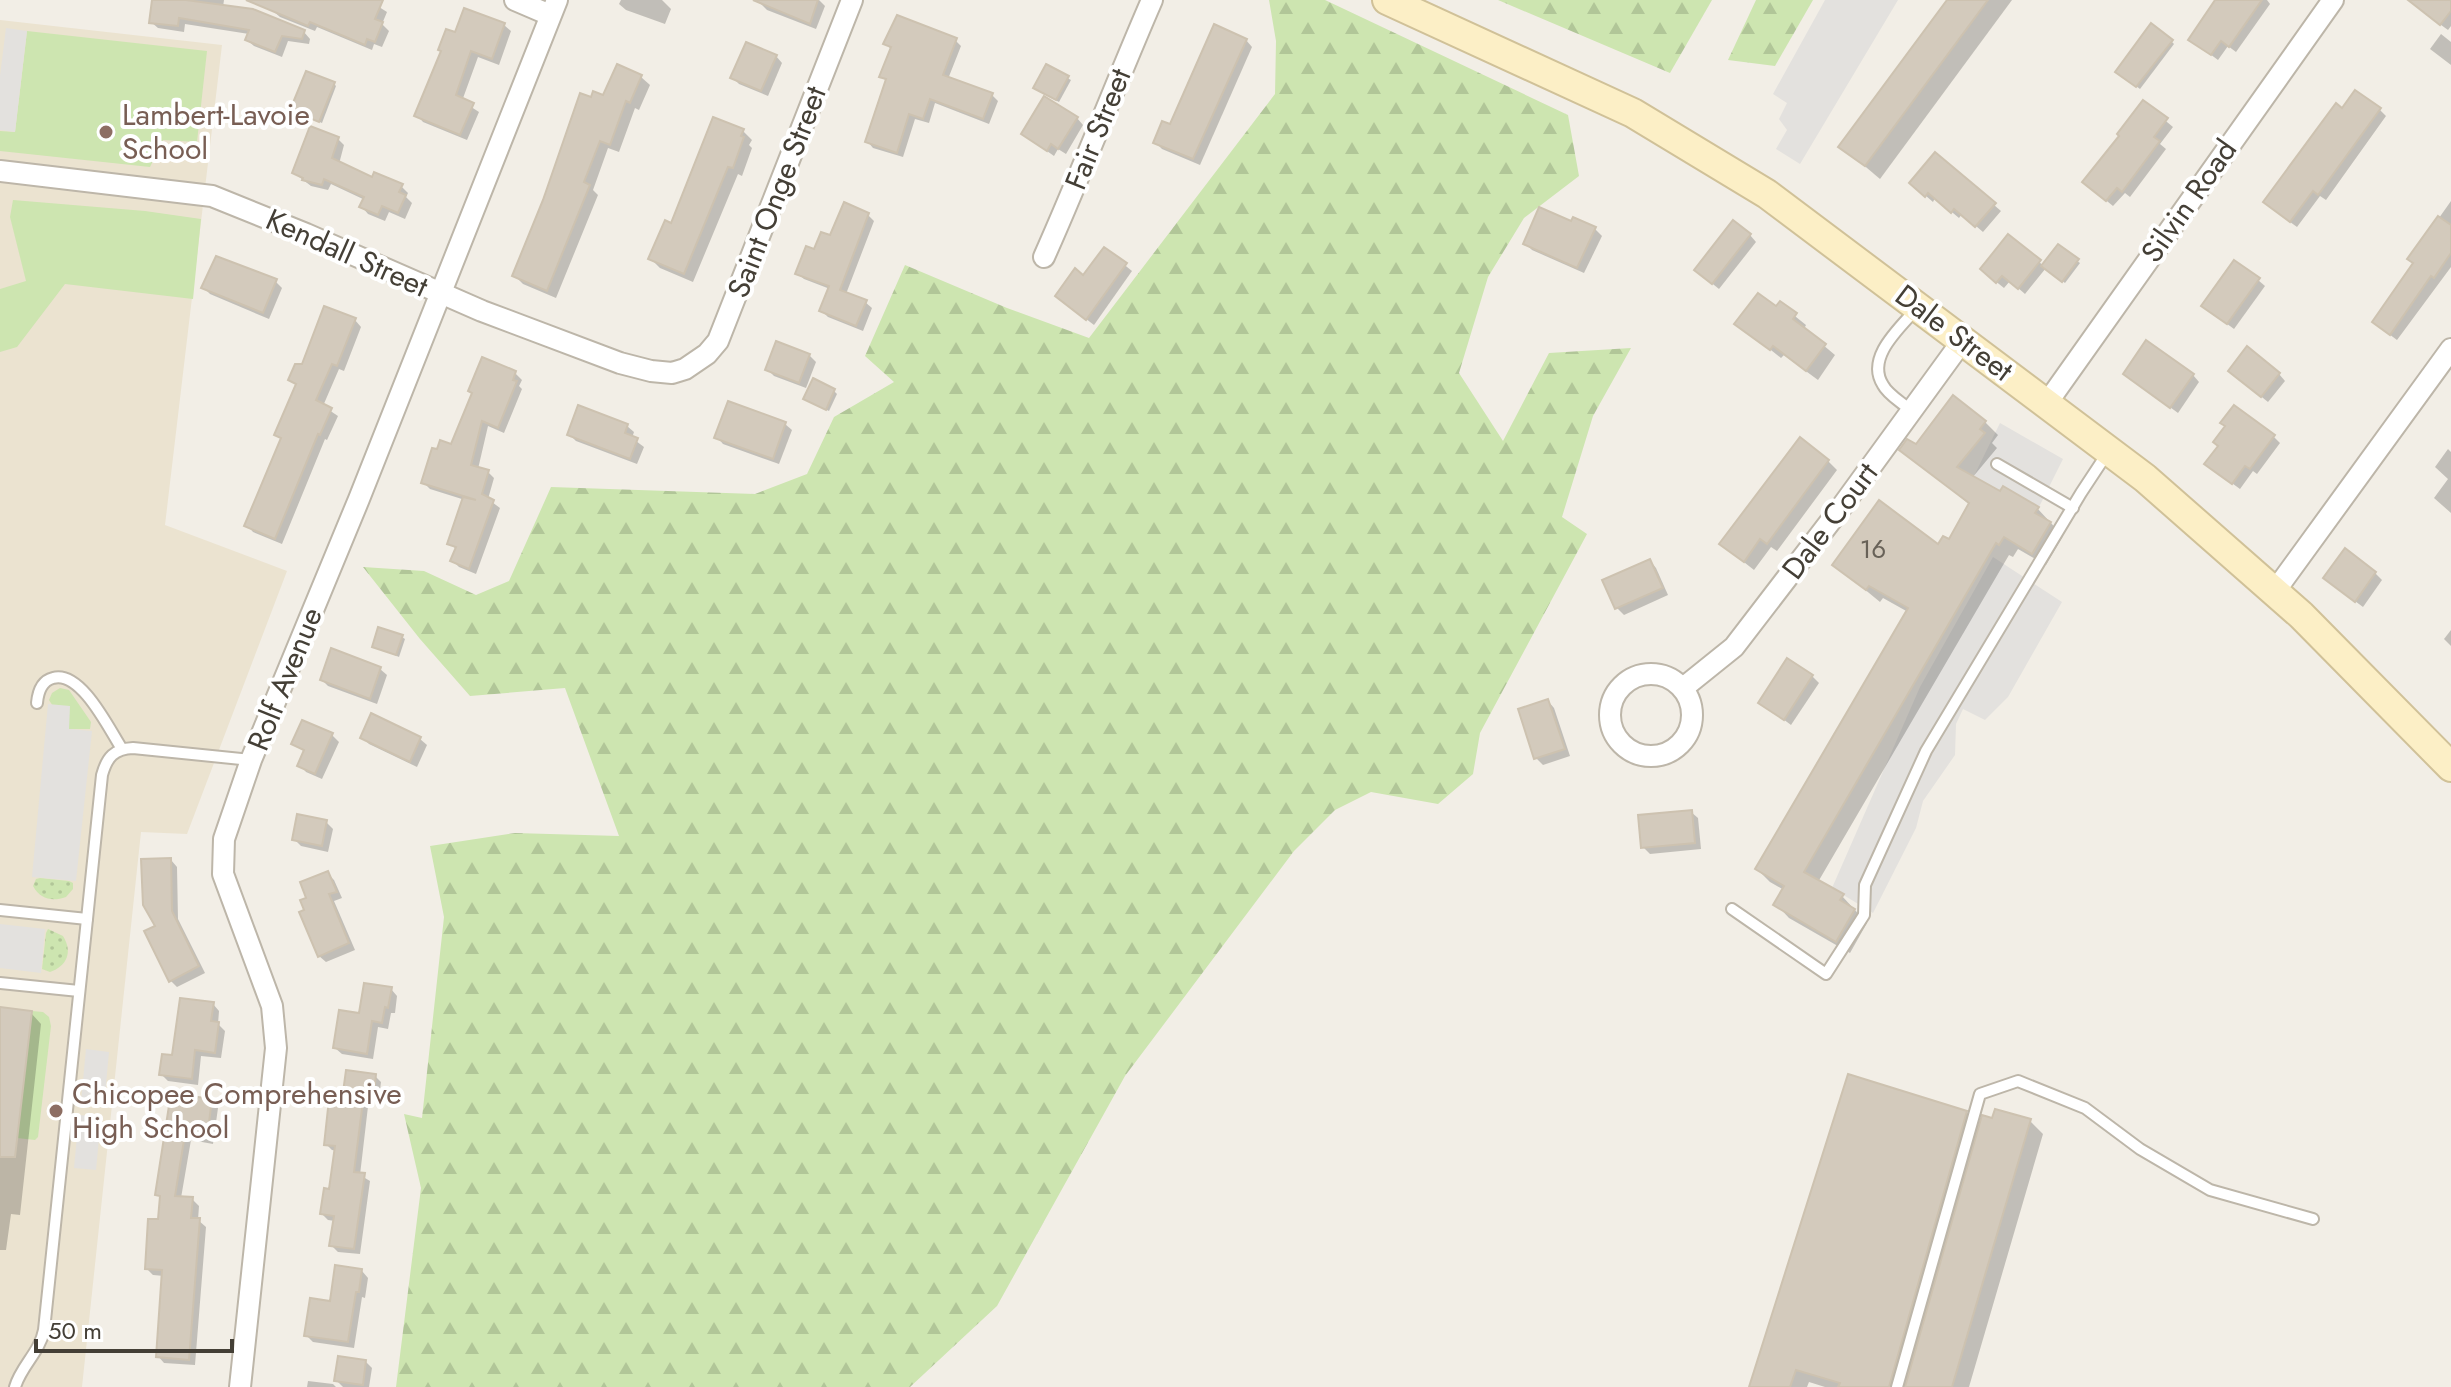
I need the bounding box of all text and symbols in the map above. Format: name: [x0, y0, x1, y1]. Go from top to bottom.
street label: Fair Street: [1054, 61, 1142, 196]
street label: Saint Onge Street: [716, 79, 837, 304]
place label: Lambert-Lavoie School: [122, 93, 310, 170]
marker: Lambert-Lavoie School: [97, 123, 115, 141]
street label: Silvin Road: [2130, 130, 2247, 271]
street label: Kendall Street: [259, 198, 436, 308]
street label: Dale Street: [1886, 274, 2023, 392]
street label: Dale Court: [1771, 453, 1888, 588]
house number: 16: [1860, 530, 1886, 568]
street label: Rolf Avenue: [236, 601, 333, 757]
place label: Chicopee Comprehensive High School: [72, 1072, 402, 1149]
marker: Chicopee Comprehensive High School: [47, 1102, 65, 1120]
scale bar: [36, 1303, 232, 1353]
text: 50 m: [48, 1313, 102, 1348]

